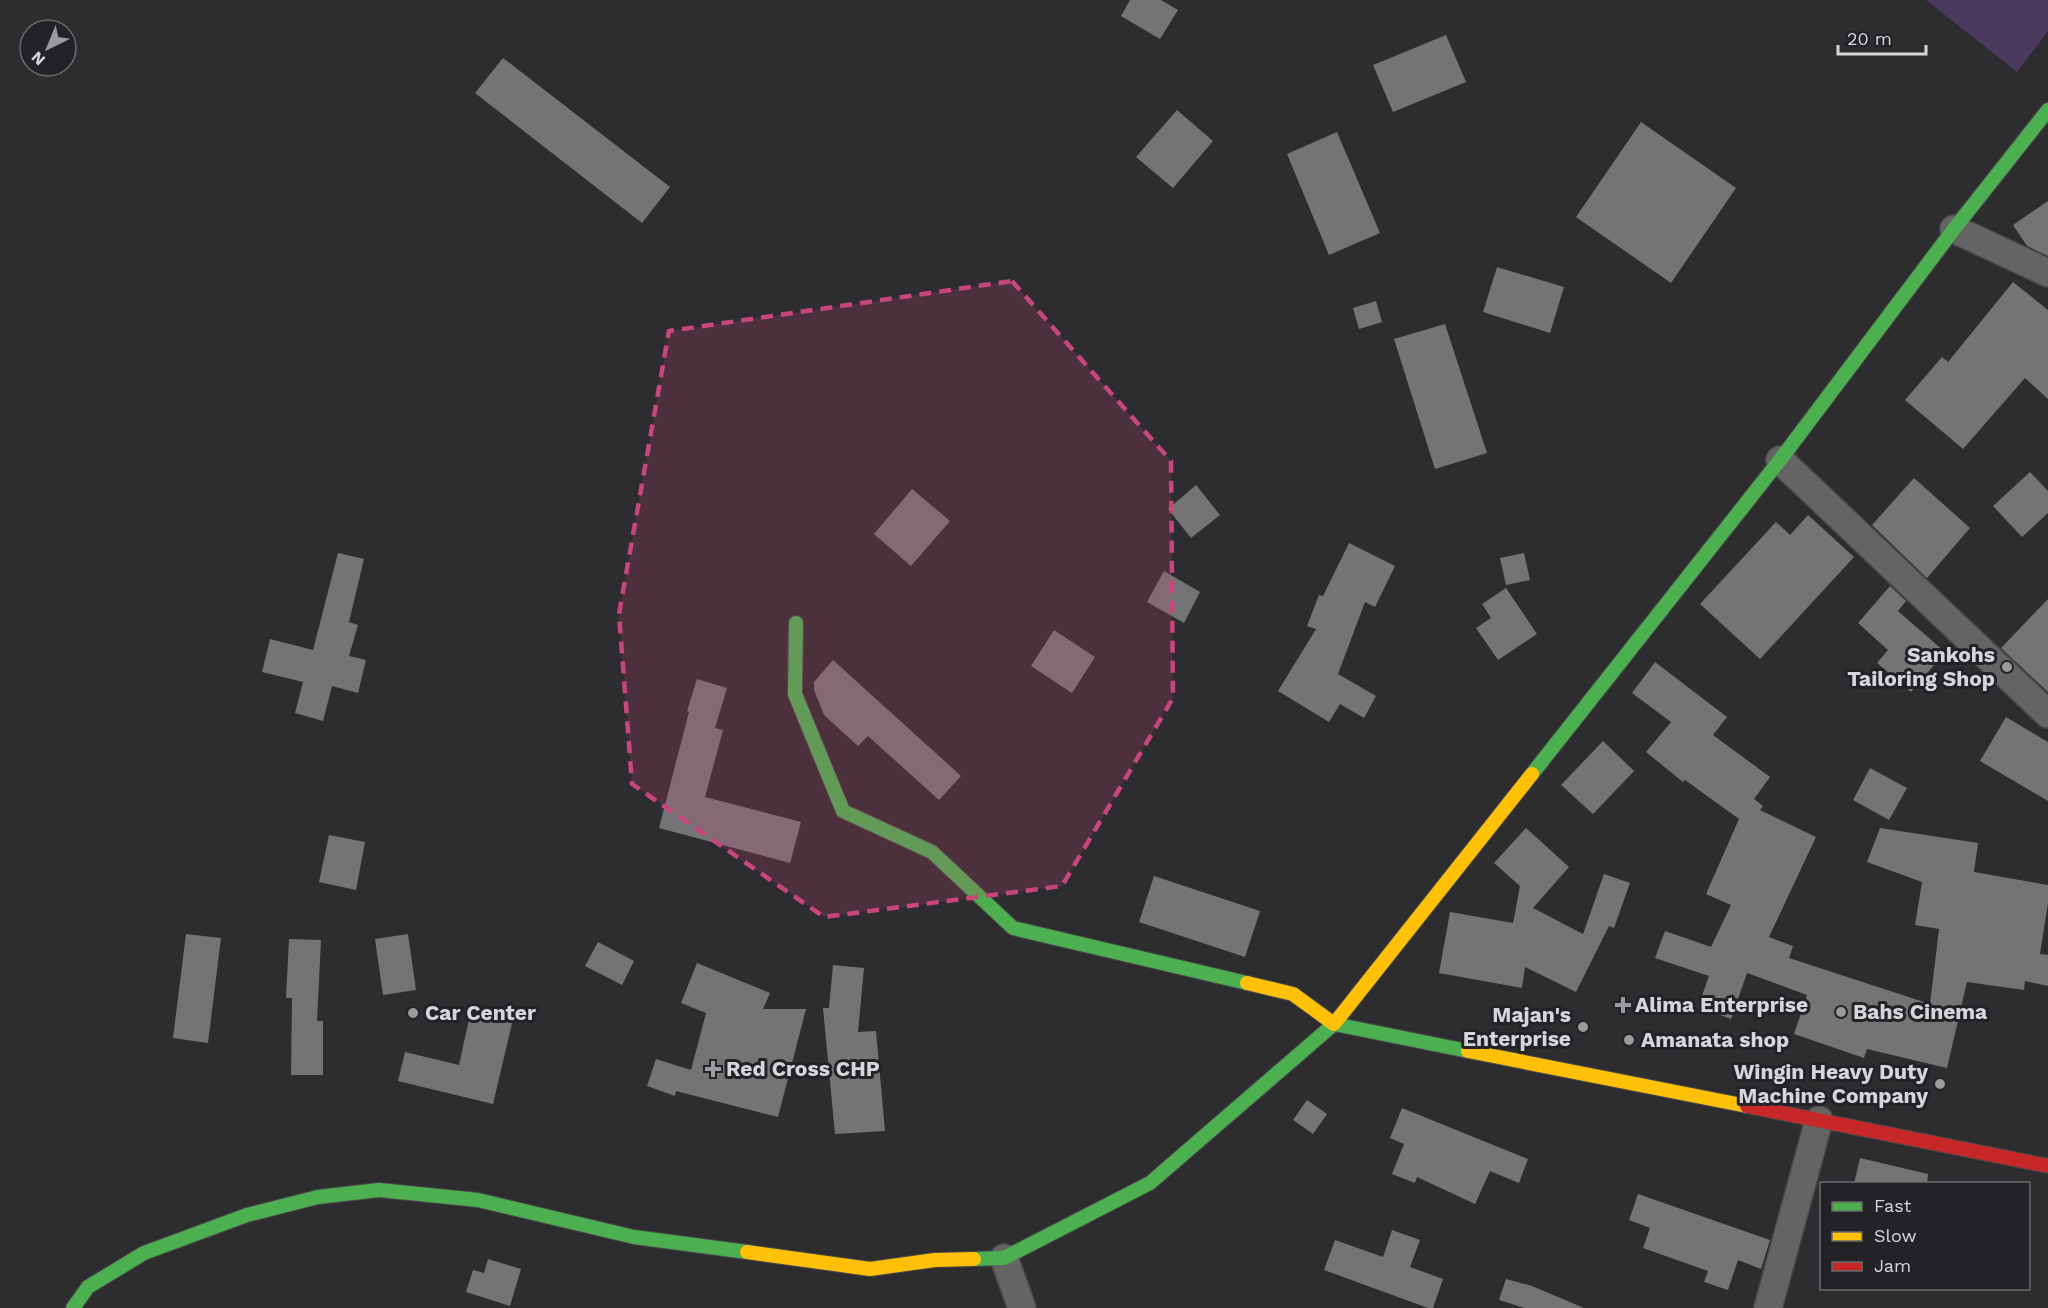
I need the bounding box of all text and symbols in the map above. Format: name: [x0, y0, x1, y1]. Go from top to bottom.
north arrow: [18, 18, 78, 78]
scale bar: [1838, 18, 1926, 56]
text: 20 m: [1847, 28, 1892, 49]
text: N: [27, 48, 49, 70]
place label: Sankohs Tailoring Shop: [1847, 642, 1995, 691]
marker: Sankohs Tailoring Shop: [2000, 660, 2014, 674]
place label: Alima Enterprise: [1635, 992, 1808, 1017]
marker: Alima Enterprise: [1616, 998, 1630, 1012]
place label: Bahs Cinema: [1853, 999, 1988, 1024]
place label: Car Center: [425, 1000, 536, 1025]
place label: Majan's Enterprise: [1463, 1002, 1571, 1051]
marker: Bahs Cinema: [1834, 1005, 1848, 1019]
marker: Car Center: [406, 1006, 420, 1020]
marker: Majan's Enterprise: [1576, 1020, 1590, 1034]
place label: Amanata shop: [1641, 1027, 1789, 1052]
marker: Amanata shop: [1622, 1033, 1636, 1047]
place label: Red Cross CHP: [726, 1056, 880, 1081]
place label: Wingin Heavy Duty Machine Company: [1733, 1059, 1928, 1108]
marker: Red Cross CHP: [704, 1060, 722, 1078]
marker: Wingin Heavy Duty Machine Company: [1933, 1077, 1947, 1091]
legend: [1820, 1182, 2030, 1290]
text: Fast: [1874, 1195, 1912, 1216]
text: Slow: [1874, 1225, 1917, 1246]
text: Jam: [1874, 1255, 1911, 1276]

